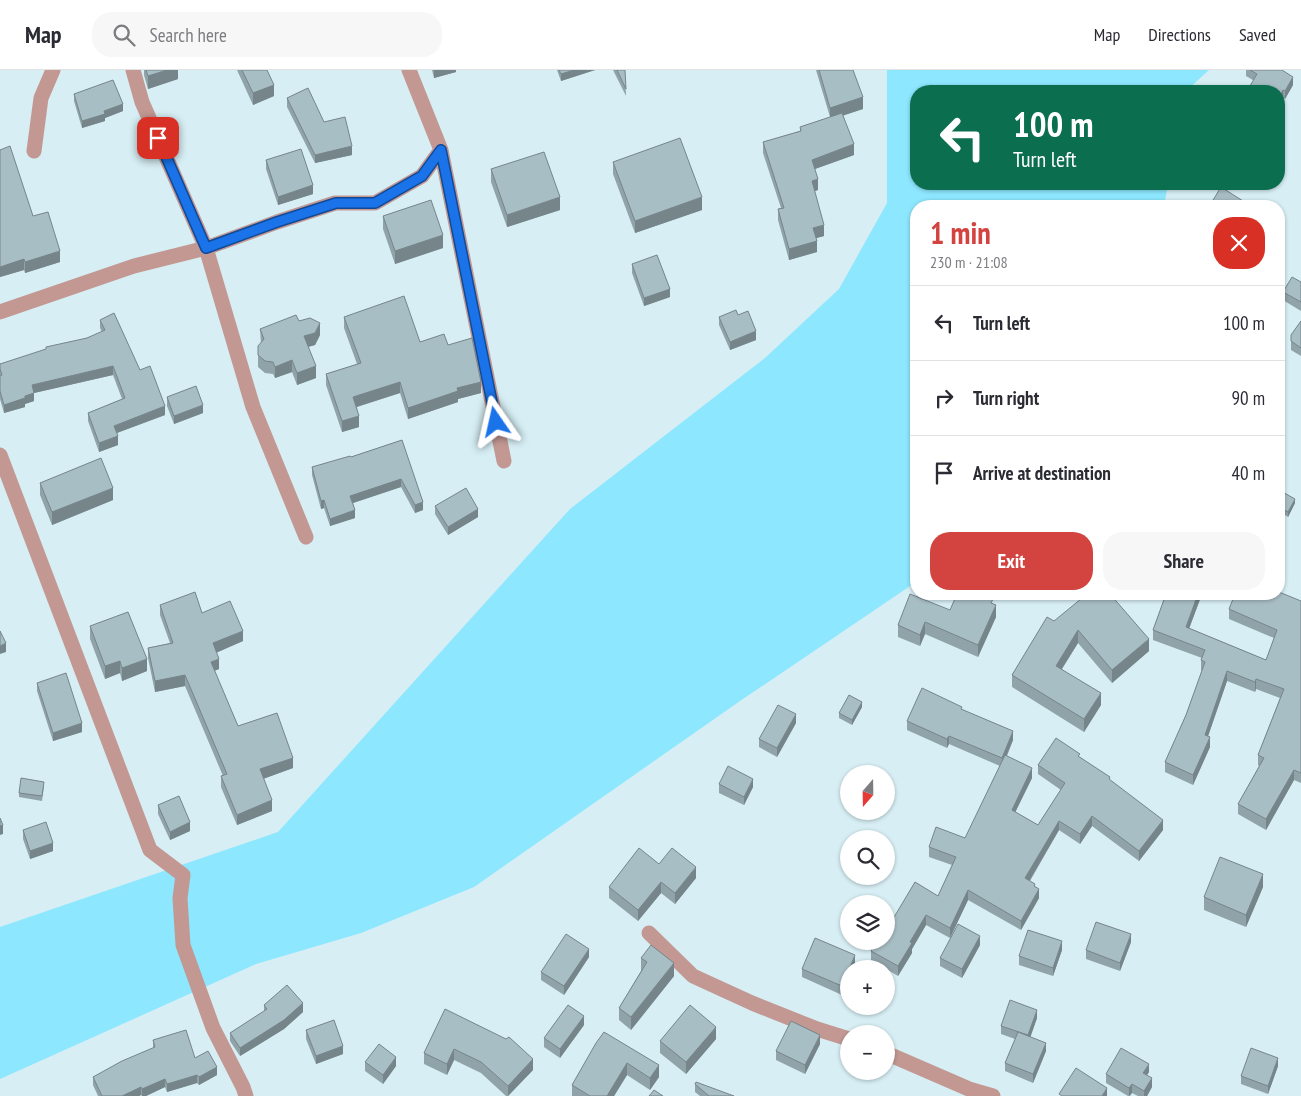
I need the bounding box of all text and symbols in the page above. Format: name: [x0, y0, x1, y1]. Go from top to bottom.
search box: [92, 12, 442, 57]
text: Map: [25, 19, 62, 50]
icon: search: [110, 21, 138, 49]
text: Search here: [150, 23, 227, 47]
text: Map: [1094, 23, 1120, 46]
text: Directions: [1148, 23, 1211, 46]
text: Saved: [1239, 23, 1276, 46]
text: 100 m: [1013, 101, 1094, 147]
icon: left: [930, 105, 995, 170]
pin: [137, 117, 179, 159]
icon: arrive: [144, 124, 172, 152]
text: Turn left: [1013, 145, 1077, 173]
text: 1 min: [930, 213, 991, 252]
button: close: [1213, 217, 1265, 269]
text: 230 m · 21:08: [930, 252, 1008, 272]
icon: left: [930, 309, 958, 337]
text: Turn left: [973, 311, 1030, 335]
text: 100 m: [1223, 311, 1265, 335]
icon: right: [930, 384, 958, 412]
text: Turn right: [973, 386, 1039, 410]
text: 90 m: [1232, 386, 1265, 410]
position arrow: [469, 395, 521, 447]
icon: arrive: [930, 459, 958, 487]
text: Arrive at destination: [973, 461, 1111, 485]
text: 40 m: [1232, 461, 1265, 485]
button: Exit: [930, 532, 1093, 590]
button: Share: [1103, 532, 1265, 590]
north arrow: [840, 765, 895, 820]
map controls: [840, 765, 895, 1080]
button: search: [840, 830, 895, 885]
button: layers: [840, 895, 895, 950]
button: +: [840, 960, 895, 1015]
button: −: [840, 1025, 895, 1080]

